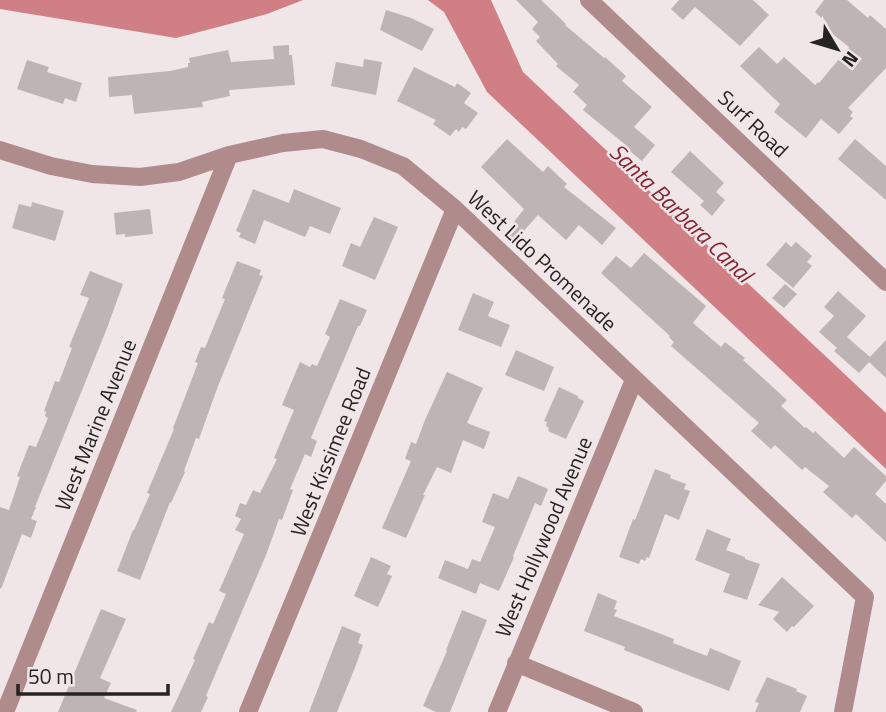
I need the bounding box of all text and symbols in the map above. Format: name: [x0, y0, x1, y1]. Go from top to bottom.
north arrow: [802, 14, 872, 84]
text: N: [835, 46, 866, 74]
street label: Surf Road: [711, 82, 796, 165]
water label: Santa Barbara Canal: [602, 135, 763, 292]
street label: West Lido Promenade: [461, 182, 625, 338]
street label: West Marine Avenue: [46, 334, 144, 515]
street label: West Kissimee Road: [282, 362, 379, 541]
street label: West Hollywood Avenue: [486, 431, 600, 642]
scale bar: [18, 652, 168, 696]
text: 50 m: [28, 660, 74, 692]

